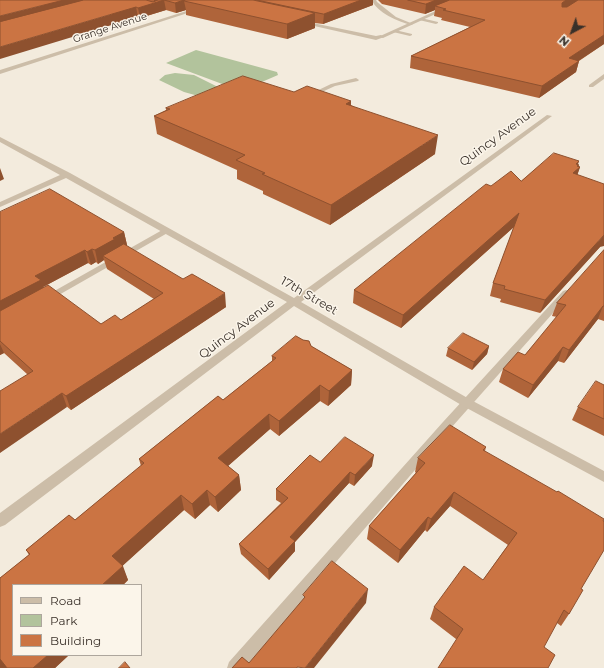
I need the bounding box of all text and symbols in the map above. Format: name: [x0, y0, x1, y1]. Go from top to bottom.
street label: Grange Avenue: [71, 10, 149, 46]
north arrow: [552, 12, 592, 52]
text: N: [556, 33, 572, 49]
street label: Quincy Avenue: [457, 104, 539, 170]
street label: 17th Street: [278, 274, 340, 318]
street label: Quincy Avenue: [196, 296, 278, 362]
legend: [12, 584, 142, 656]
text: Road: [50, 593, 81, 608]
text: Park: [50, 613, 77, 628]
text: Building: [50, 633, 101, 648]

